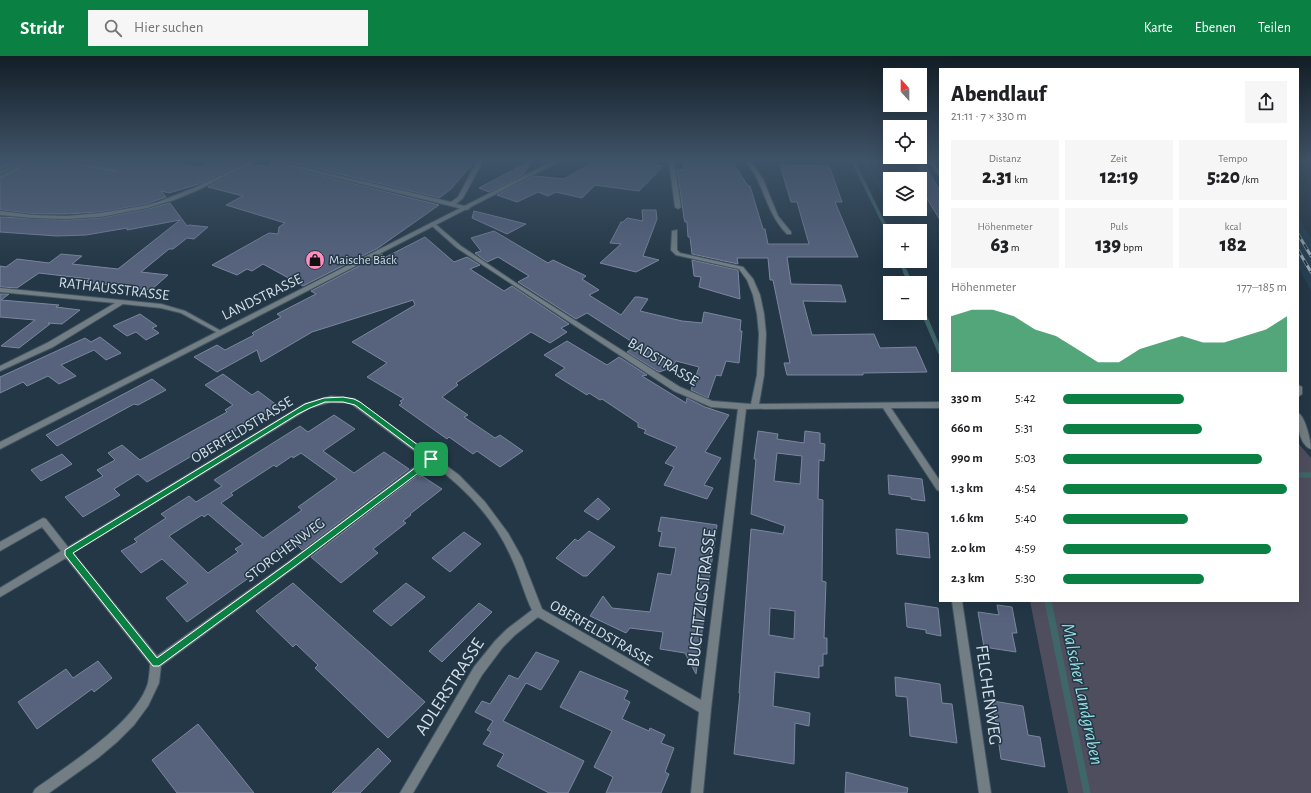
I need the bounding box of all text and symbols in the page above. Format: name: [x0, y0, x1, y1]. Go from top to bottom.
search box: [88, 10, 368, 46]
icon: search: [102, 17, 124, 39]
text: Stridr: [20, 19, 64, 38]
text: Hier suchen: [134, 20, 204, 35]
text: Karte: [1144, 21, 1173, 35]
text: Ebenen: [1195, 21, 1236, 35]
text: Teilen: [1258, 21, 1291, 35]
north arrow: [883, 68, 927, 112]
map controls: [883, 68, 927, 320]
button: share: [1245, 81, 1287, 123]
text: Abendlauf: [951, 83, 1046, 105]
text: 21:11 · 7 × 330 m: [951, 110, 1027, 123]
button: locate: [883, 120, 927, 164]
text: Distanz: [989, 153, 1021, 164]
text: Zeit: [1111, 153, 1127, 164]
text: Tempo: [1218, 153, 1248, 164]
text: 2.31: [982, 167, 1012, 187]
text: 12:19: [1100, 167, 1138, 187]
text: 5:20: [1207, 167, 1240, 187]
button: layers: [883, 172, 927, 216]
text: km: [1012, 174, 1028, 185]
text: /km: [1240, 174, 1259, 185]
text: Höhenmeter: [978, 221, 1032, 232]
text: Puls: [1110, 221, 1128, 232]
text: kcal: [1225, 221, 1241, 232]
button: +: [883, 224, 927, 268]
text: 63: [990, 235, 1009, 255]
text: 139: [1095, 235, 1121, 255]
text: 182: [1220, 235, 1246, 255]
text: m: [1009, 242, 1020, 253]
text: bpm: [1121, 242, 1143, 253]
shop icon: Maische Bäck: [304, 249, 326, 271]
place label: Maische Bäck: [329, 254, 397, 267]
street label: LANDSTRASSE: [219, 271, 305, 323]
street label: RATHAUSSTRASSE: [58, 275, 170, 303]
button: −: [883, 276, 927, 320]
text: Höhenmeter: [951, 281, 1016, 294]
text: 177–185 m: [1237, 281, 1287, 294]
street label: BADSTRASSE: [625, 335, 701, 389]
text: 330 m: [951, 392, 981, 405]
text: 5:42: [1015, 392, 1036, 405]
street label: OBERFELDSTRASSE: [189, 394, 295, 466]
text: 660 m: [951, 422, 983, 435]
text: 5:31: [1015, 422, 1033, 435]
pin: [414, 442, 448, 476]
icon: arrive: [420, 448, 442, 470]
text: 990 m: [951, 452, 983, 465]
text: 5:03: [1015, 452, 1036, 465]
text: 1.3 km: [951, 482, 983, 495]
text: 4:54: [1015, 482, 1036, 495]
text: 1.6 km: [951, 512, 984, 525]
text: 5:40: [1015, 512, 1037, 525]
street label: STORCHENWEG: [242, 515, 328, 585]
street label: BUCHTZIGSTRASSE: [685, 528, 719, 668]
text: 2.0 km: [951, 542, 986, 555]
text: 4:59: [1015, 542, 1036, 555]
text: 2.3 km: [951, 572, 985, 585]
text: 5:30: [1015, 572, 1036, 585]
street label: OBERFELDSTRASSE: [547, 598, 655, 668]
water label: Malscher Landgraben: [1058, 621, 1106, 767]
street label: ADLERSTRASSE: [412, 635, 488, 739]
street label: FELCHENWEG: [972, 644, 1004, 746]

